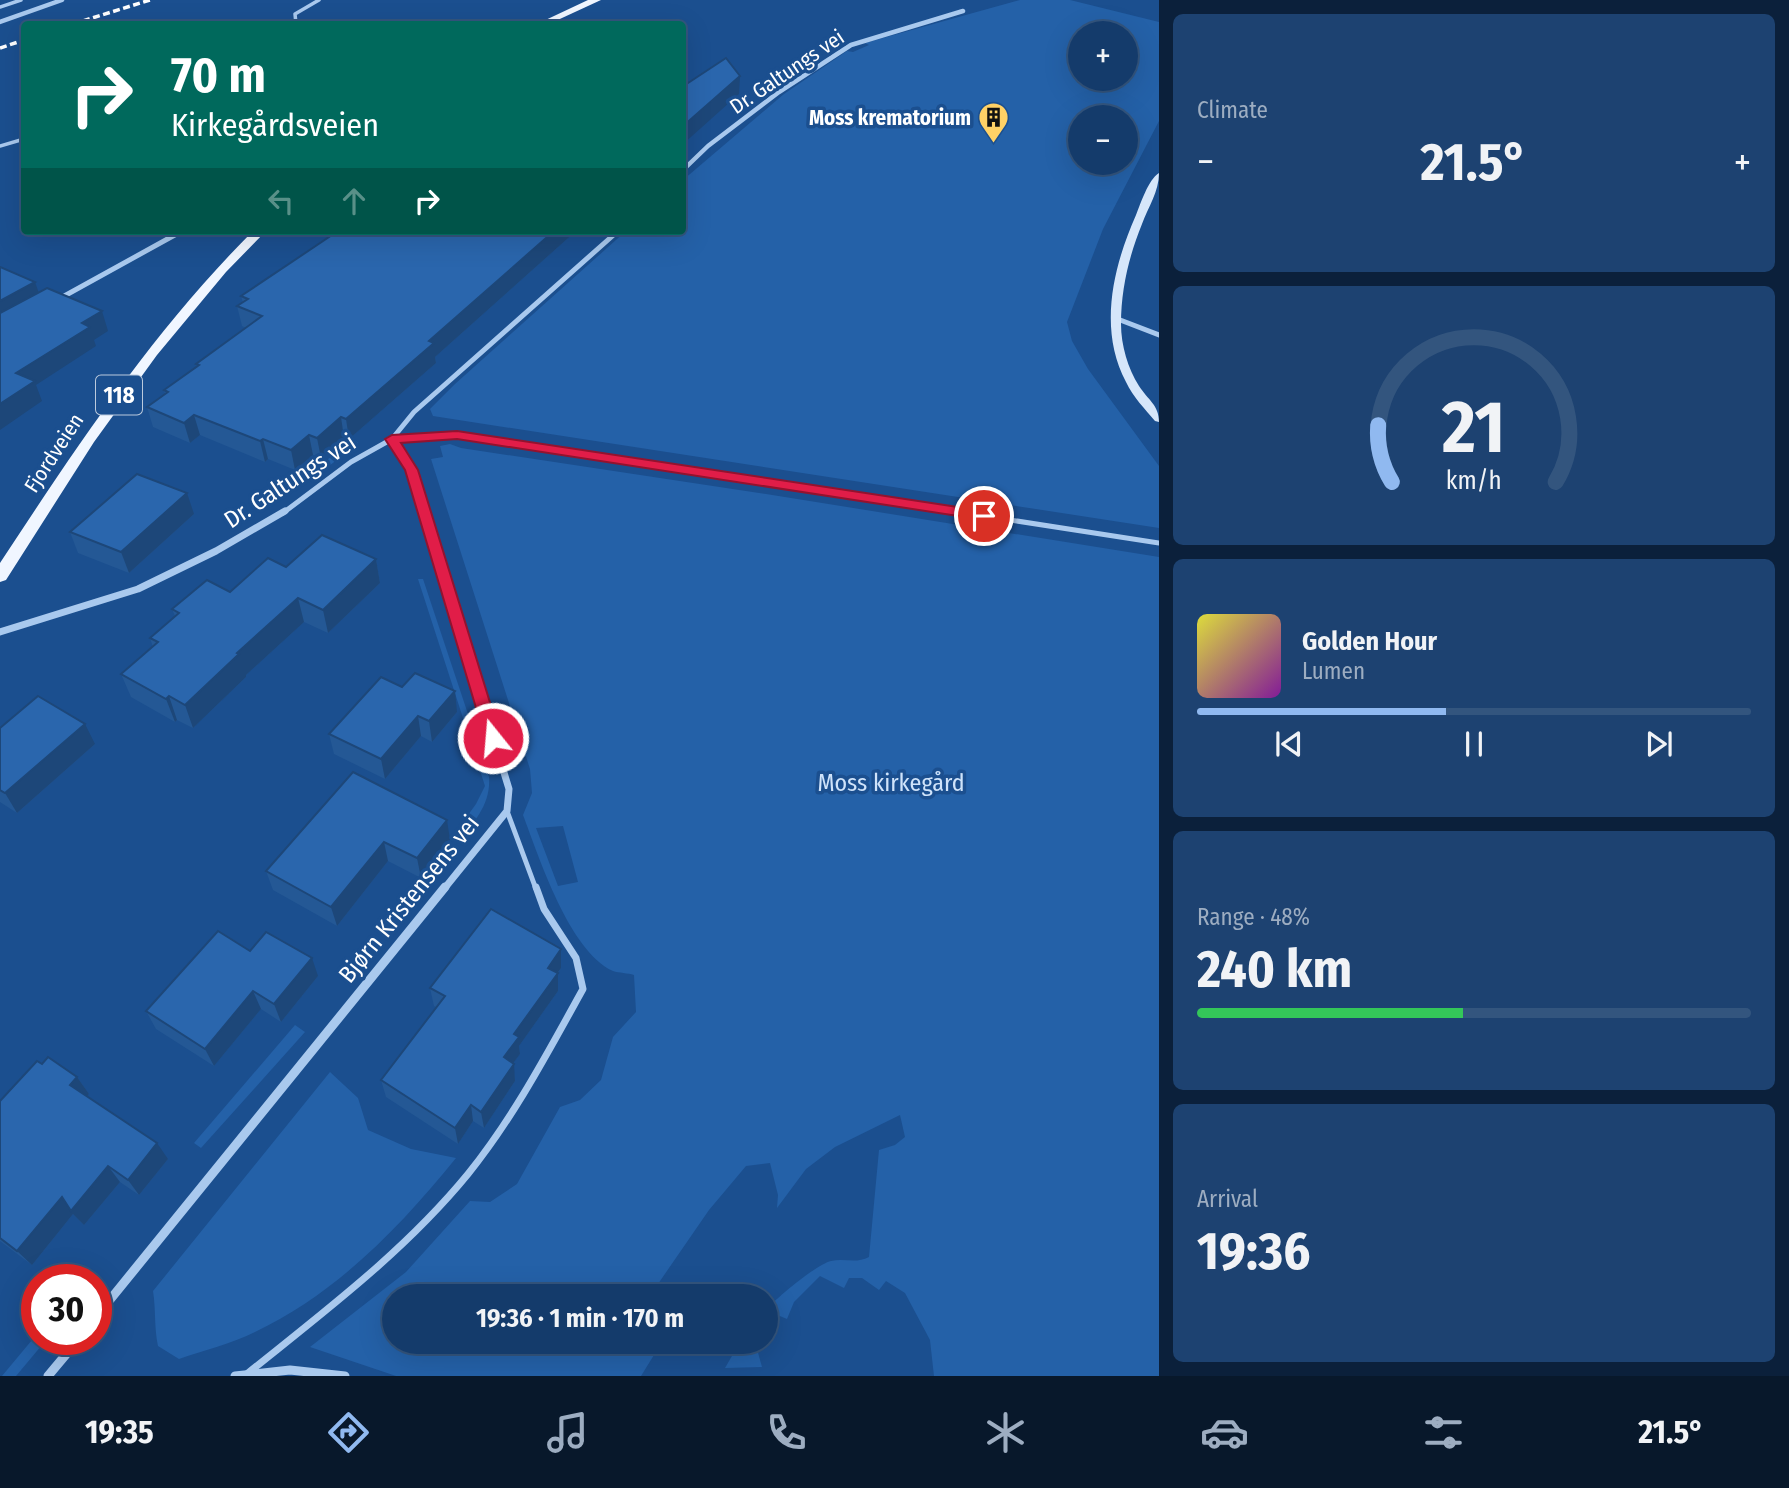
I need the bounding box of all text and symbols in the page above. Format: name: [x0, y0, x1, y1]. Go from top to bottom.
map controls: [1068, 21, 1138, 175]
button: +: [1068, 21, 1138, 91]
street label: Dr. Galtungs vei: [725, 24, 849, 120]
text: 70 m: [171, 46, 266, 105]
icon: right: [56, 49, 147, 140]
text: Climate: [1197, 96, 1268, 124]
building icon: Moss krematorium: [977, 101, 1011, 145]
place label: Moss krematorium: [809, 105, 971, 131]
button: −: [1068, 105, 1138, 175]
text: Kirkegårdsveien: [171, 106, 379, 144]
text: 21.5°: [1420, 131, 1527, 194]
text: −: [1197, 139, 1214, 185]
text: +: [1734, 139, 1751, 185]
icon: left: [262, 182, 300, 220]
icon: ahead: [335, 182, 373, 220]
icon: right: [408, 182, 446, 220]
road number: 118: [96, 376, 142, 414]
text: 21: [1441, 384, 1506, 471]
street label: Fjordveien: [19, 409, 89, 497]
street label: Dr. Galtungs vei: [219, 428, 361, 534]
text: km/h: [1446, 465, 1502, 495]
pin: [954, 486, 1014, 546]
icon: arrive: [965, 497, 1003, 535]
text: Golden Hour: [1302, 626, 1437, 657]
text: Lumen: [1302, 657, 1365, 685]
position arrow: [456, 701, 530, 775]
icon: previous: [1270, 725, 1308, 763]
icon: pause: [1455, 725, 1493, 763]
icon: next: [1640, 725, 1678, 763]
park label: Moss kirkegård: [817, 769, 965, 797]
street label: Bjørn Kristensens vei: [333, 810, 485, 988]
text: Range · 48%: [1197, 903, 1310, 931]
text: 240 km: [1197, 938, 1352, 1001]
text: Arrival: [1197, 1185, 1258, 1213]
text: 19:36: [1197, 1220, 1310, 1283]
speed limit sign: 30: [21, 1264, 112, 1355]
text: 19:36 · 1 min · 170 m: [476, 1303, 684, 1334]
icon: directions: [324, 1408, 373, 1457]
icon: music: [543, 1408, 592, 1457]
icon: phone: [762, 1408, 811, 1457]
icon: climate: [981, 1408, 1030, 1457]
icon: car: [1200, 1408, 1249, 1457]
icon: filters: [1419, 1408, 1468, 1457]
text: 19:35: [85, 1413, 154, 1451]
text: 21.5°: [1638, 1413, 1704, 1451]

